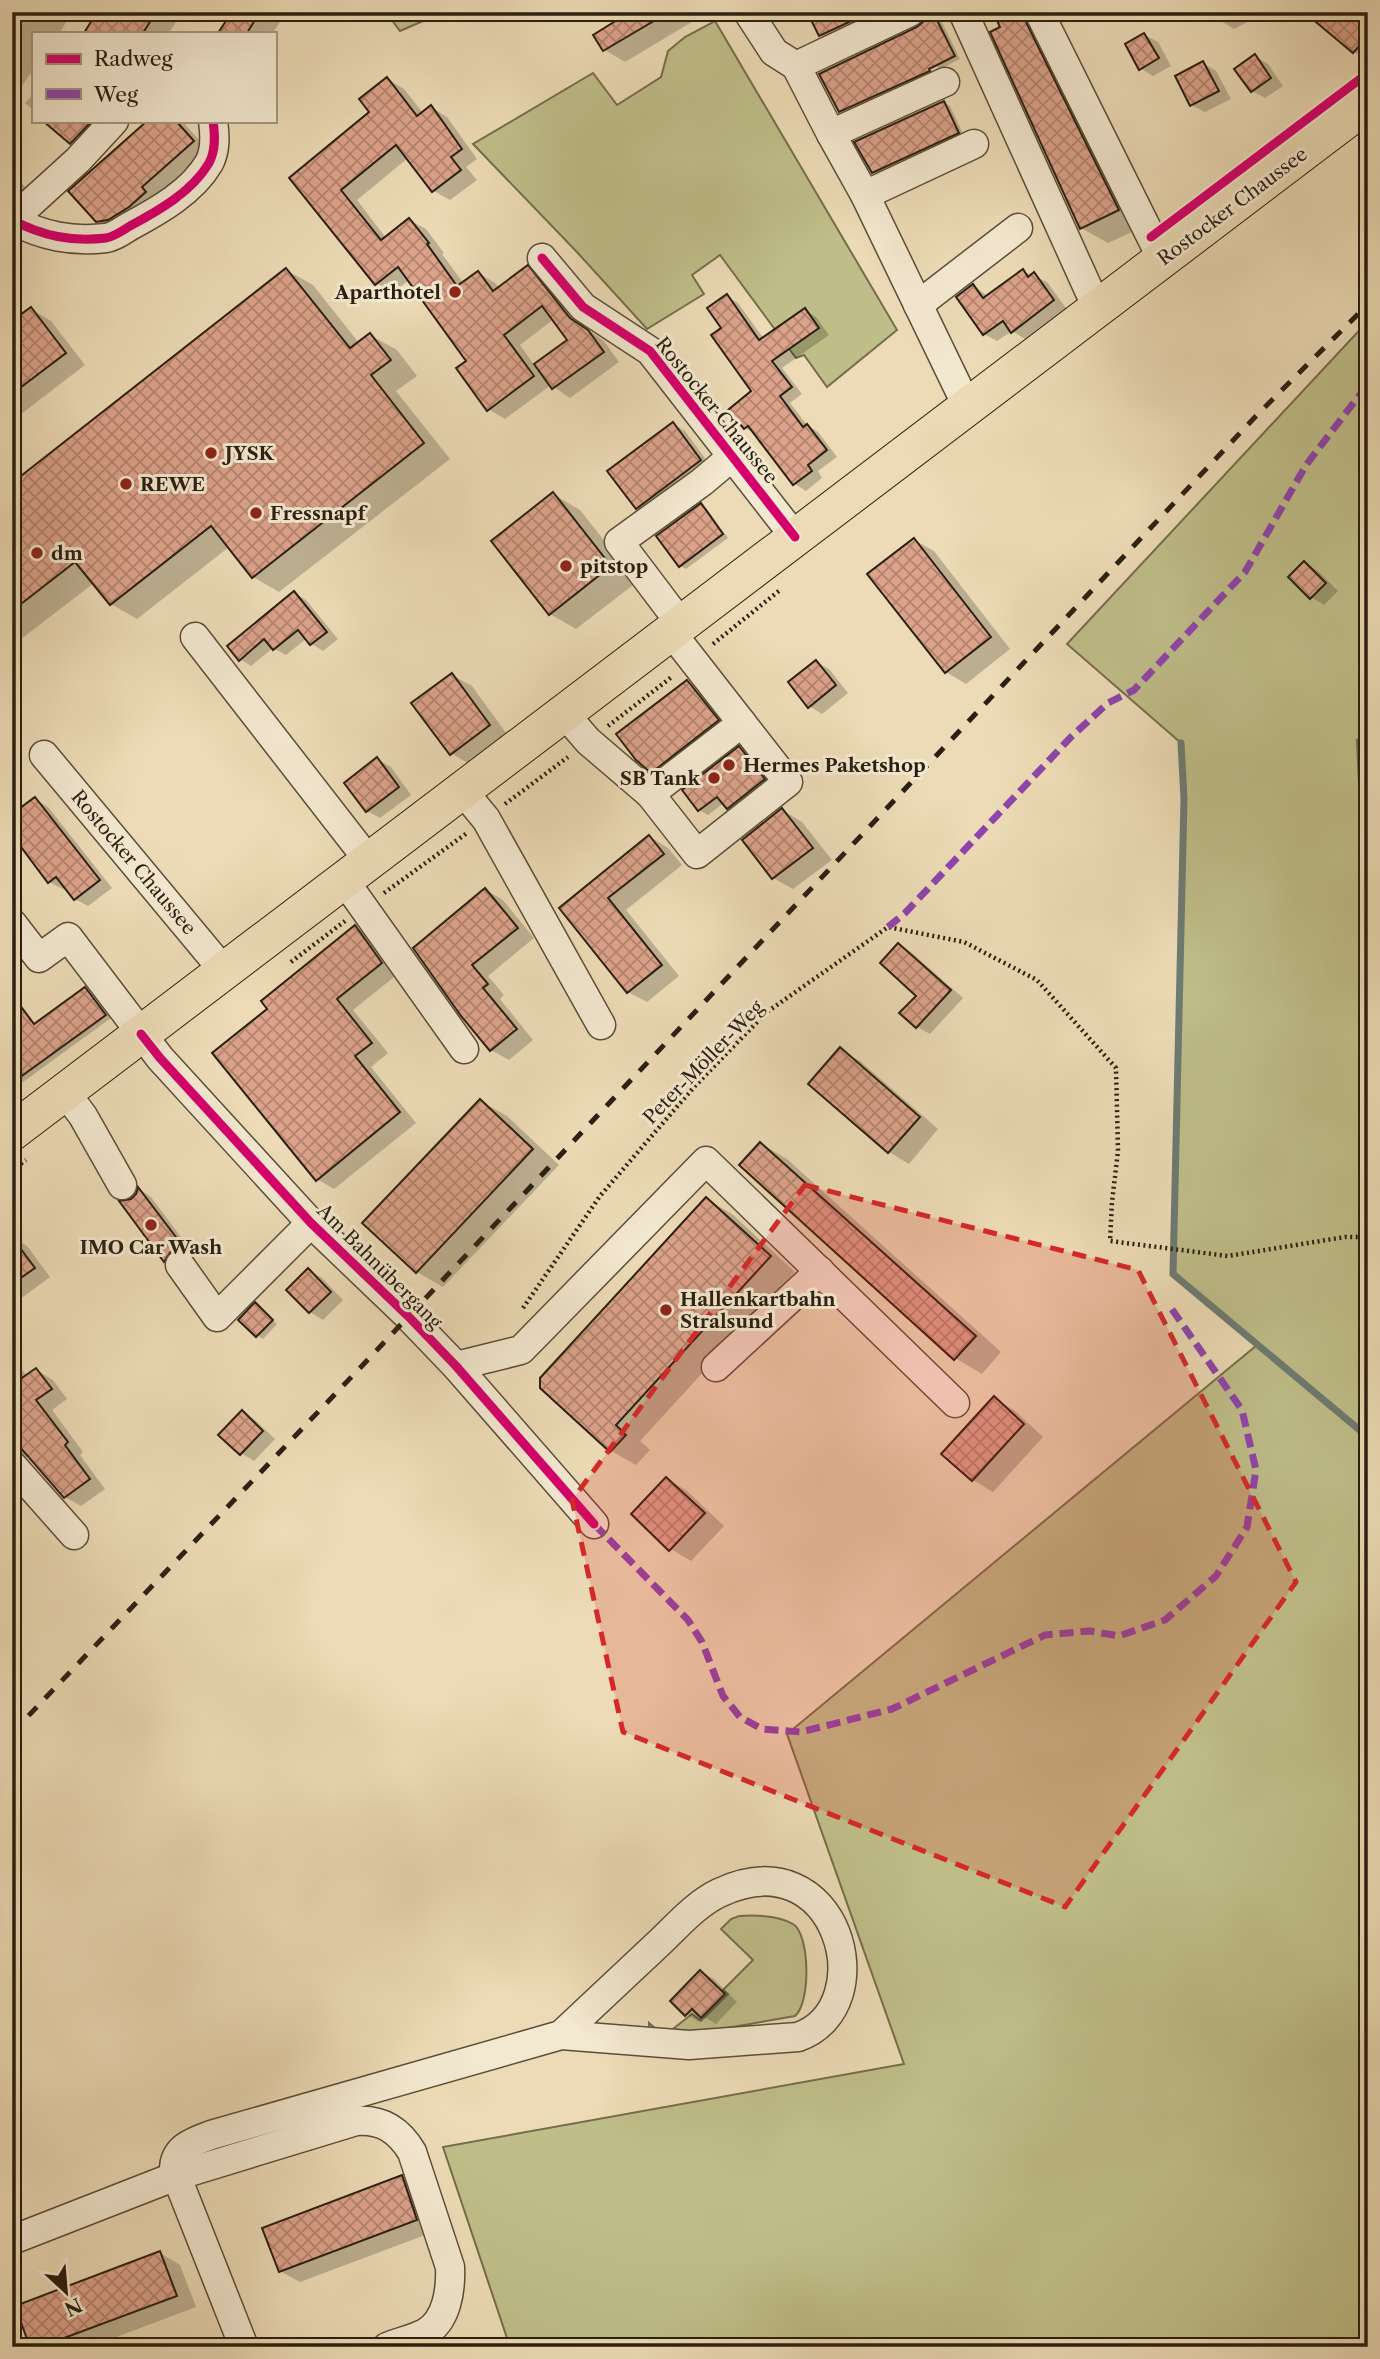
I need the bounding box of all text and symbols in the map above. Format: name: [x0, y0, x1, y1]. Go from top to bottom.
legend: [32, 32, 276, 122]
text: Radweg: [94, 46, 174, 71]
text: Weg: [93, 82, 139, 107]
street label: Rostocker Chaussee: [1153, 143, 1312, 270]
place label: Aparthotel: [334, 281, 441, 304]
marker: Aparthotel: [447, 284, 463, 300]
street label: Rostocker Chaussee: [651, 333, 783, 488]
place label: JYSK: [222, 442, 275, 465]
marker: JYSK: [203, 445, 219, 461]
place label: REWE: [140, 473, 205, 496]
marker: REWE: [118, 476, 134, 492]
place label: Fressnapf: [270, 502, 369, 525]
marker: Fressnapf: [248, 505, 264, 521]
place label: dm: [51, 542, 83, 565]
marker: dm: [29, 545, 45, 561]
place label: pitstop: [580, 555, 649, 578]
marker: pitstop: [558, 558, 574, 574]
place label: Hermes Paketshop: [743, 754, 926, 777]
marker: Hermes Paketshop: [721, 757, 737, 773]
place label: SB Tank: [620, 767, 700, 790]
marker: SB Tank: [706, 770, 722, 786]
street label: Rostocker Chaussee: [66, 785, 201, 939]
street label: Peter-Möller-Weg: [638, 995, 769, 1129]
street label: Am Bahnübergang: [312, 1198, 448, 1334]
marker: IMO Car Wash: [143, 1217, 159, 1233]
place label: IMO Car Wash: [80, 1236, 222, 1259]
place label: Hallenkartbahn Stralsund: [680, 1288, 836, 1333]
marker: Hallenkartbahn Stralsund: [658, 1302, 674, 1318]
north arrow: [32, 2258, 102, 2328]
text: N: [61, 2293, 86, 2321]

